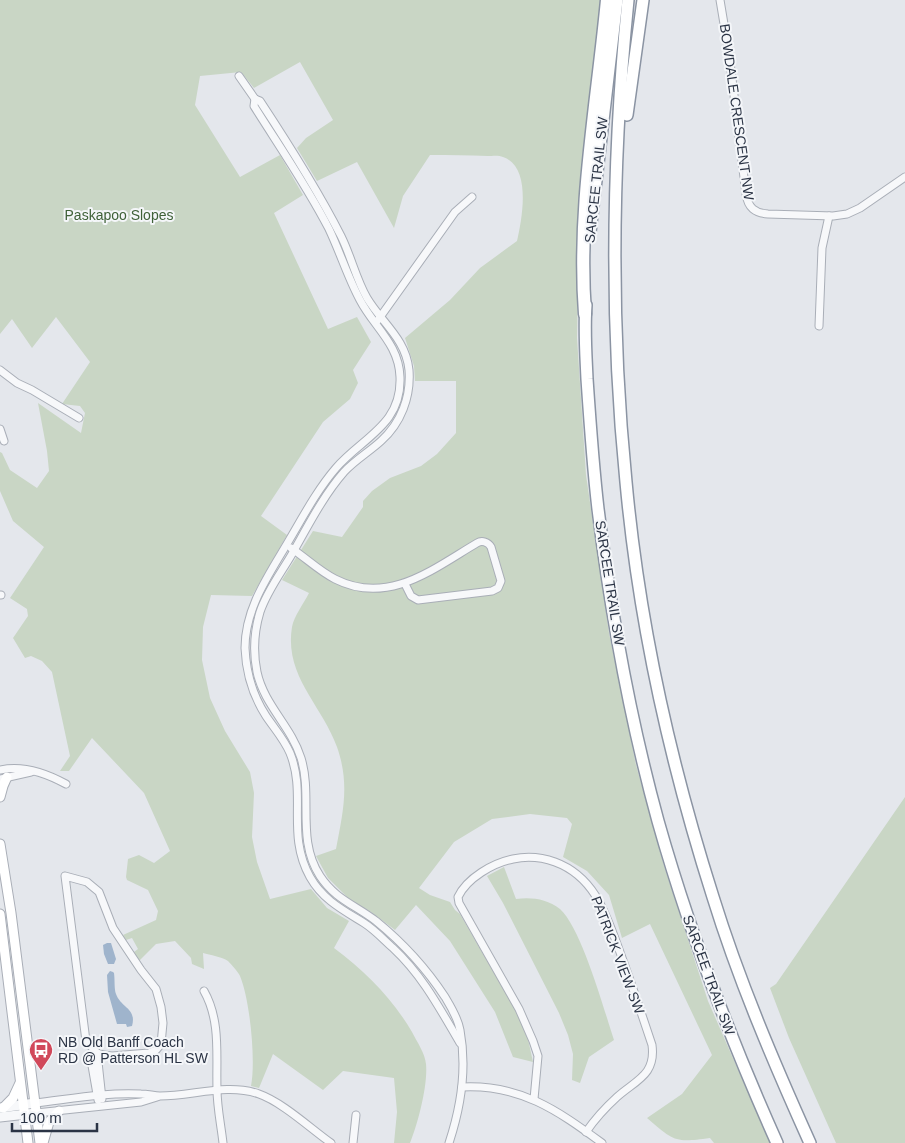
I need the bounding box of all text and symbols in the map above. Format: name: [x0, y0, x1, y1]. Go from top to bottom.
street label: BOWDALE CRESCENT NW: [717, 23, 757, 202]
street label: SARCEE TRAIL SW: [581, 115, 611, 244]
park label: Paskapoo Slopes: [65, 207, 173, 223]
street label: SARCEE TRAIL SW: [592, 519, 628, 648]
street label: PATRICK VIEW SW: [588, 894, 648, 1017]
street label: SARCEE TRAIL SW: [680, 913, 738, 1038]
place label: NB Old Banff Coach RD @ Patterson HL SW: [58, 1034, 209, 1066]
bus stop icon: NB Old Banff Coach RD @ Patterson HL SW: [28, 1037, 54, 1071]
scale bar: [12, 1100, 98, 1132]
text: 100 m: [20, 1109, 62, 1126]

